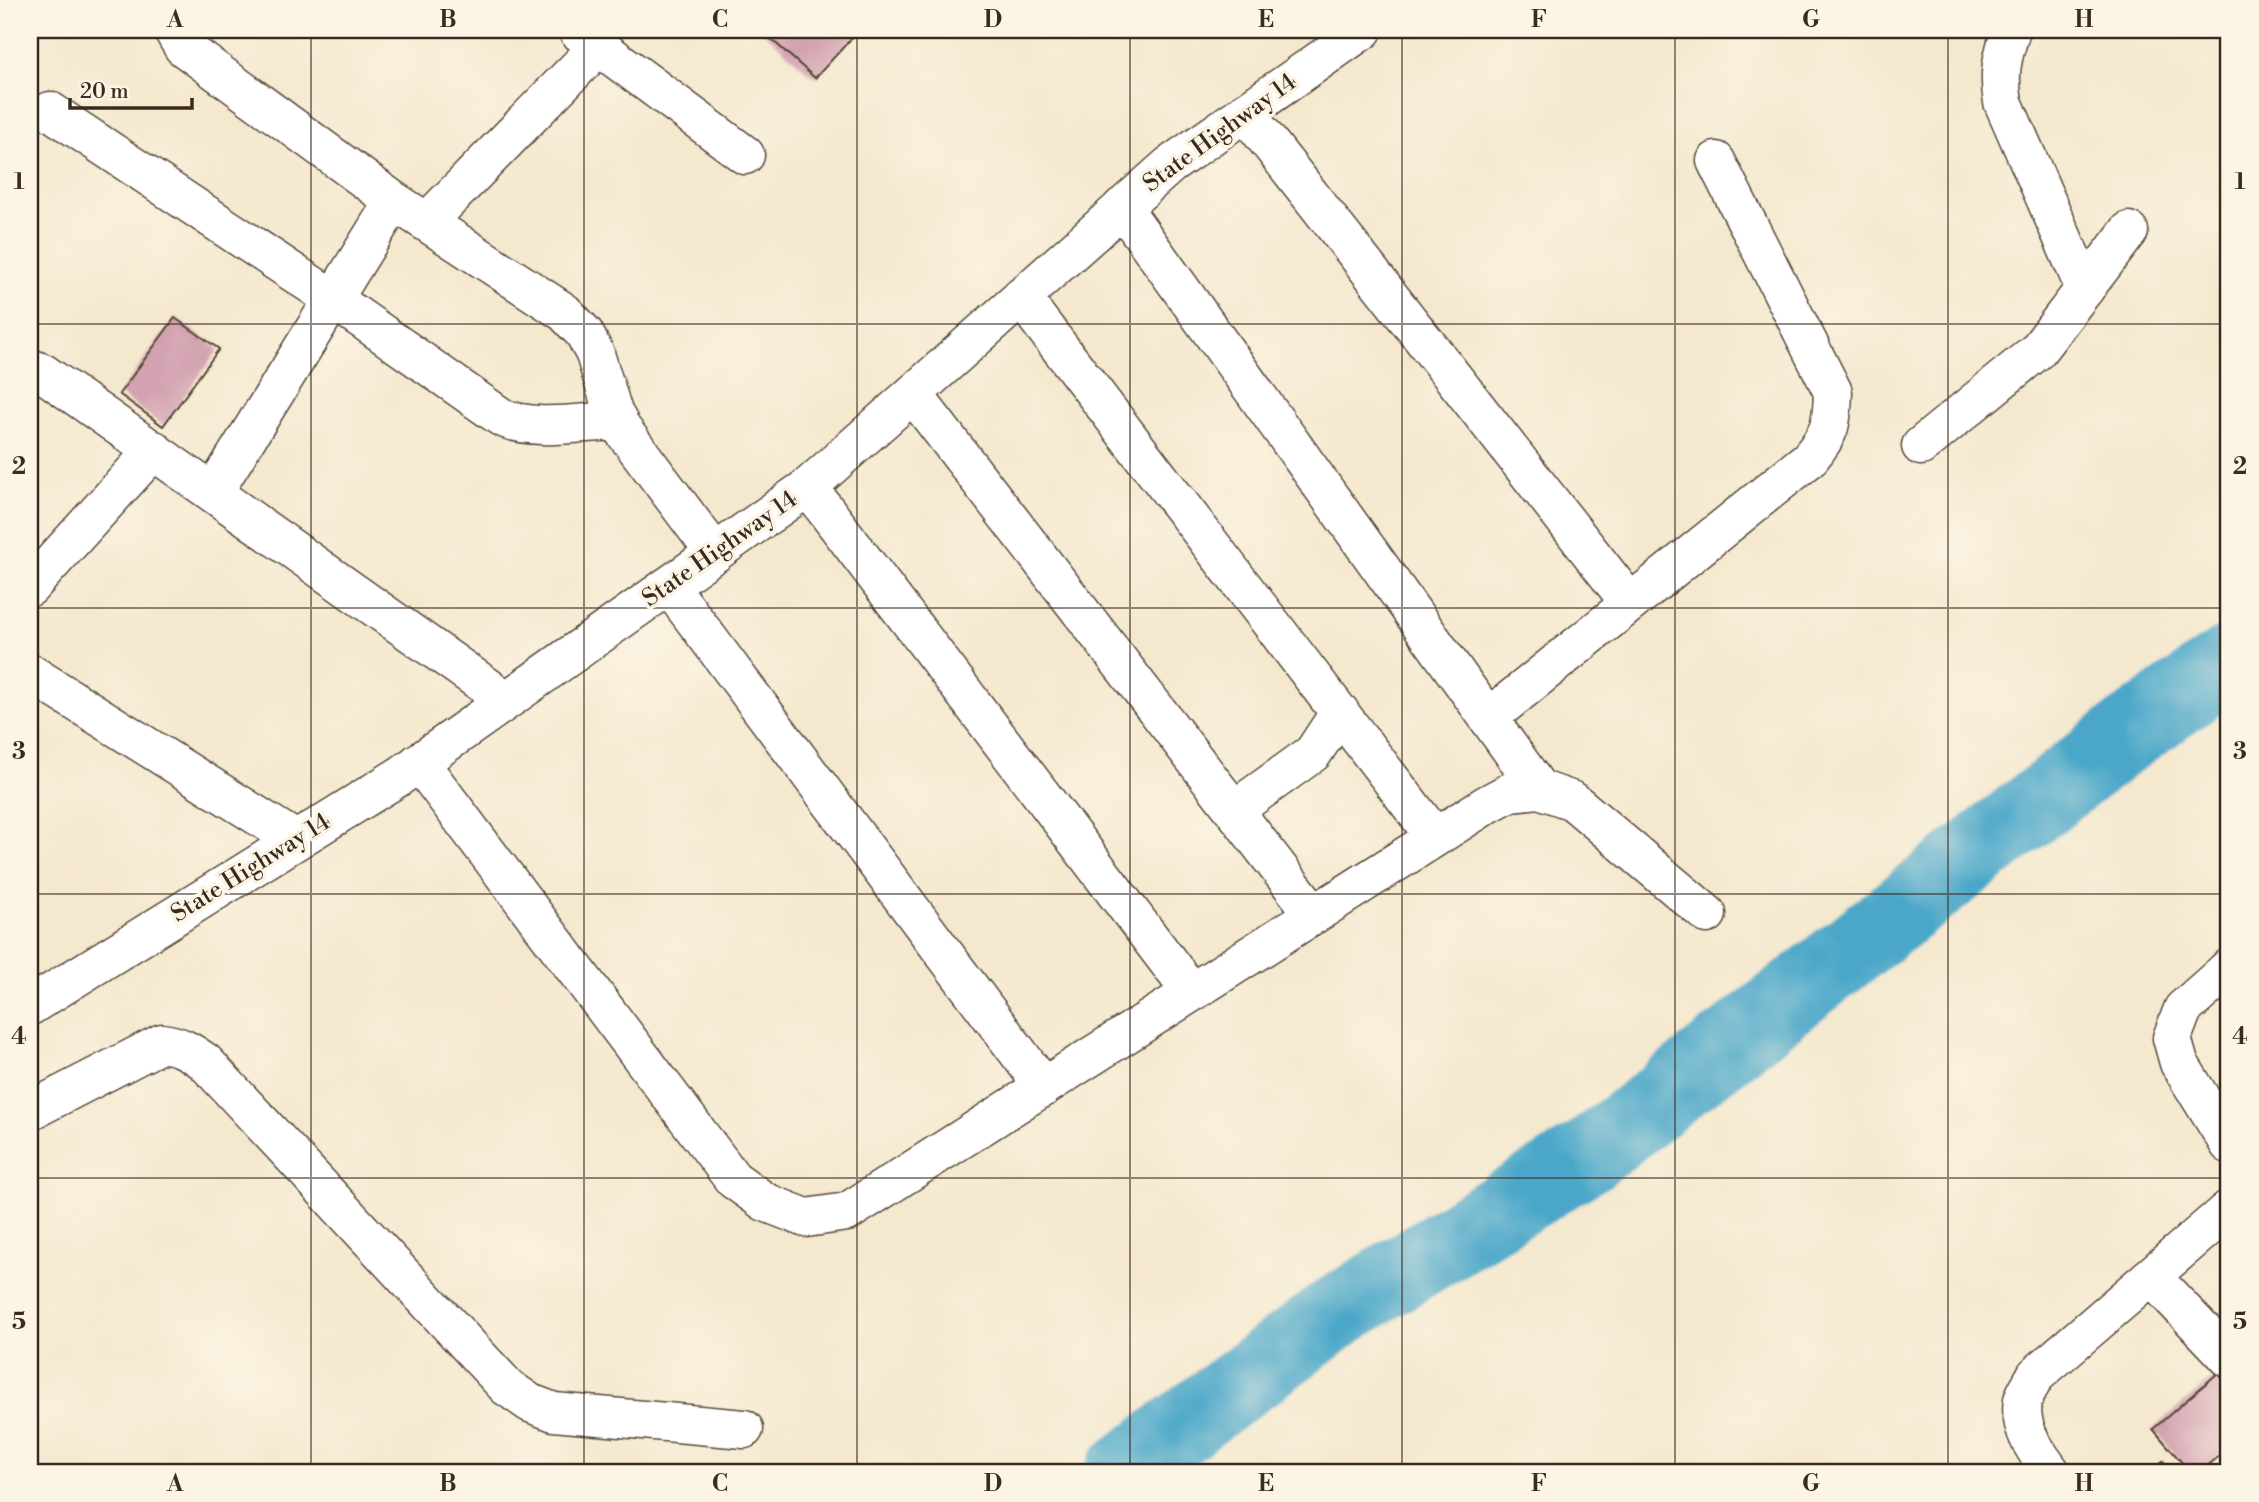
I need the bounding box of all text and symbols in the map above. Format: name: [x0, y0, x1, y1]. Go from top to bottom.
text: A: [166, 6, 184, 34]
text: B: [439, 6, 457, 34]
text: C: [712, 6, 728, 34]
text: D: [984, 6, 1002, 34]
text: E: [1258, 6, 1274, 34]
text: F: [1531, 6, 1547, 34]
text: G: [1802, 6, 1820, 34]
text: H: [2075, 6, 2094, 34]
scale bar: [70, 66, 192, 110]
street label: State Highway 14: [1137, 67, 1303, 199]
text: 20 m: [80, 79, 129, 105]
text: 1: [13, 168, 25, 196]
text: 1: [2234, 168, 2246, 196]
text: 2: [12, 453, 26, 481]
text: 2: [2233, 453, 2247, 481]
street label: State Highway 14: [637, 484, 803, 614]
text: 3: [12, 738, 26, 766]
text: 3: [2233, 738, 2247, 766]
street label: State Highway 14: [166, 807, 336, 929]
text: 4: [11, 1023, 27, 1051]
text: 4: [2232, 1023, 2248, 1051]
text: 5: [12, 1308, 26, 1336]
text: 5: [2233, 1308, 2247, 1336]
text: A: [166, 1470, 184, 1498]
text: B: [439, 1470, 457, 1498]
text: C: [712, 1470, 728, 1498]
text: D: [984, 1470, 1002, 1498]
text: E: [1258, 1470, 1274, 1498]
text: F: [1531, 1470, 1547, 1498]
text: G: [1802, 1470, 1820, 1498]
text: H: [2075, 1470, 2094, 1498]

